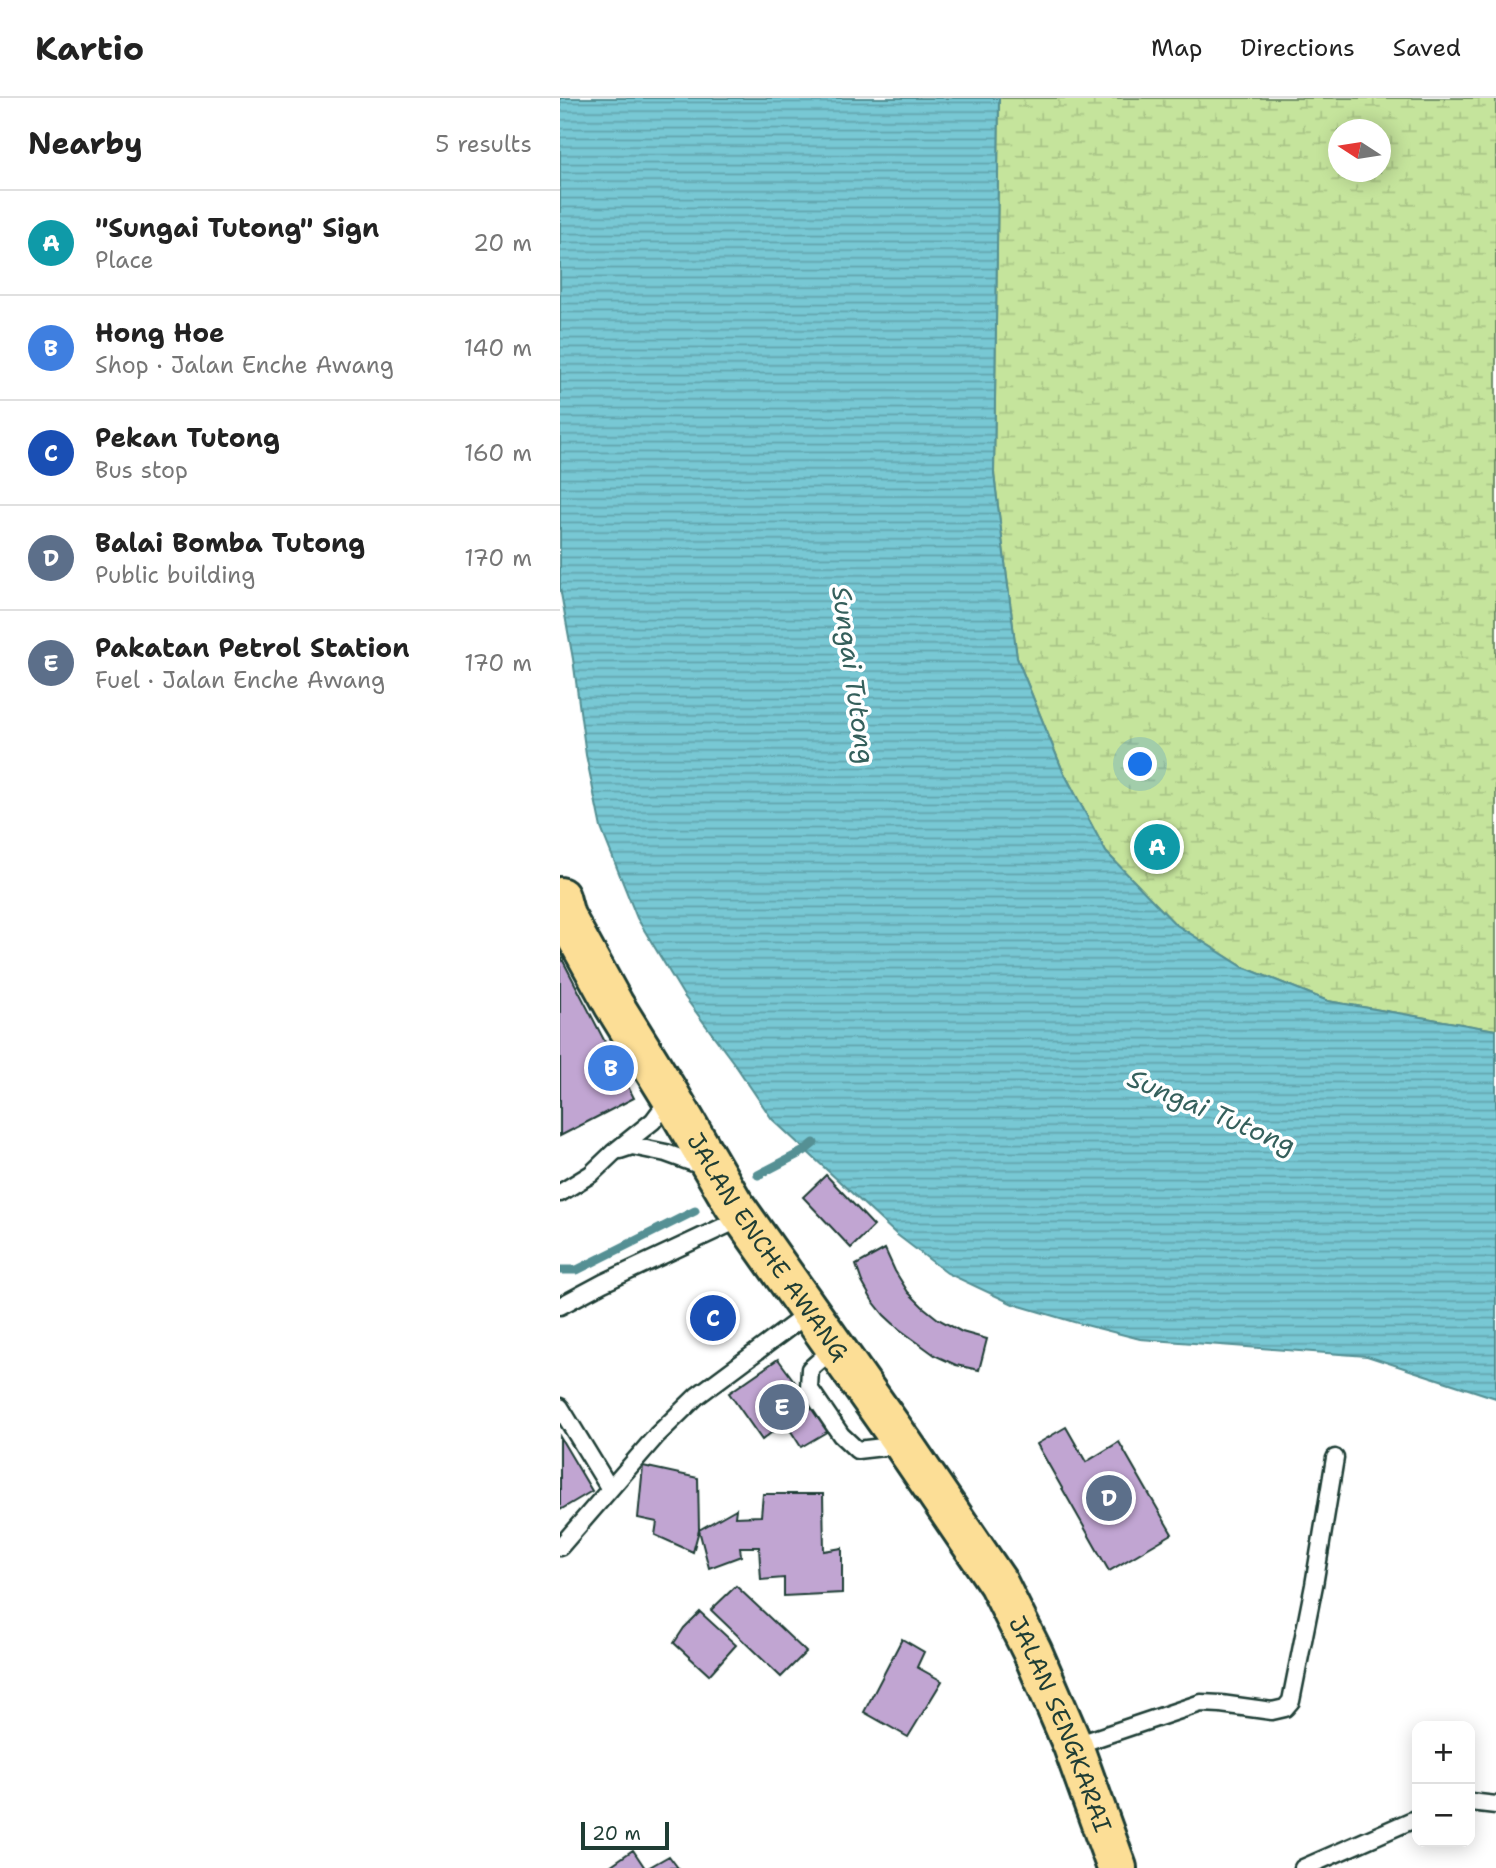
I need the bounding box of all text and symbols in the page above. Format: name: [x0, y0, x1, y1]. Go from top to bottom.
text: Kartio: [35, 26, 144, 71]
text: Map: [1151, 32, 1202, 64]
text: Directions: [1240, 32, 1355, 64]
text: Saved: [1393, 32, 1461, 64]
north arrow: [1328, 119, 1391, 182]
text: Nearby: [28, 123, 143, 164]
text: 5 results: [435, 129, 532, 159]
text: "Sungai Tutong" Sign: [95, 210, 379, 245]
text: A: [42, 228, 60, 258]
text: 20 m: [473, 228, 532, 258]
text: Place: [95, 245, 154, 275]
text: Hong Hoe: [95, 315, 225, 350]
text: B: [44, 333, 58, 363]
text: 140 m: [464, 333, 532, 363]
text: Shop · Jalan Enche Awang: [95, 350, 394, 380]
text: Pekan Tutong: [95, 420, 280, 455]
text: C: [44, 438, 58, 468]
text: 160 m: [464, 438, 532, 468]
text: Bus stop: [95, 455, 188, 485]
text: Balai Bomba Tutong: [95, 525, 365, 560]
text: D: [43, 543, 59, 573]
text: 170 m: [464, 543, 532, 573]
text: Public building: [95, 560, 255, 590]
water label: Sungai Tutong: [824, 584, 884, 766]
text: Pakatan Petrol Station: [95, 630, 410, 665]
text: E: [43, 648, 59, 678]
text: 170 m: [464, 648, 532, 678]
text: Fuel · Jalan Enche Awang: [95, 665, 385, 695]
your location: [1123, 747, 1157, 781]
pin: A: [1134, 821, 1180, 873]
pin: B: [588, 1042, 634, 1094]
water label: Sungai Tutong: [1123, 1060, 1301, 1162]
street label: JALAN ENCHE AWANG: [681, 1128, 855, 1366]
pin: C: [690, 1292, 736, 1344]
pin: E: [759, 1381, 805, 1433]
pin: D: [1086, 1472, 1132, 1524]
street label: JALAN SENGKARAI: [1001, 1611, 1119, 1837]
map controls: [1412, 1721, 1475, 1847]
button: +: [1412, 1721, 1475, 1784]
button: −: [1412, 1784, 1475, 1847]
scale bar: [581, 1819, 668, 1851]
text: 20 m: [592, 1821, 641, 1846]

